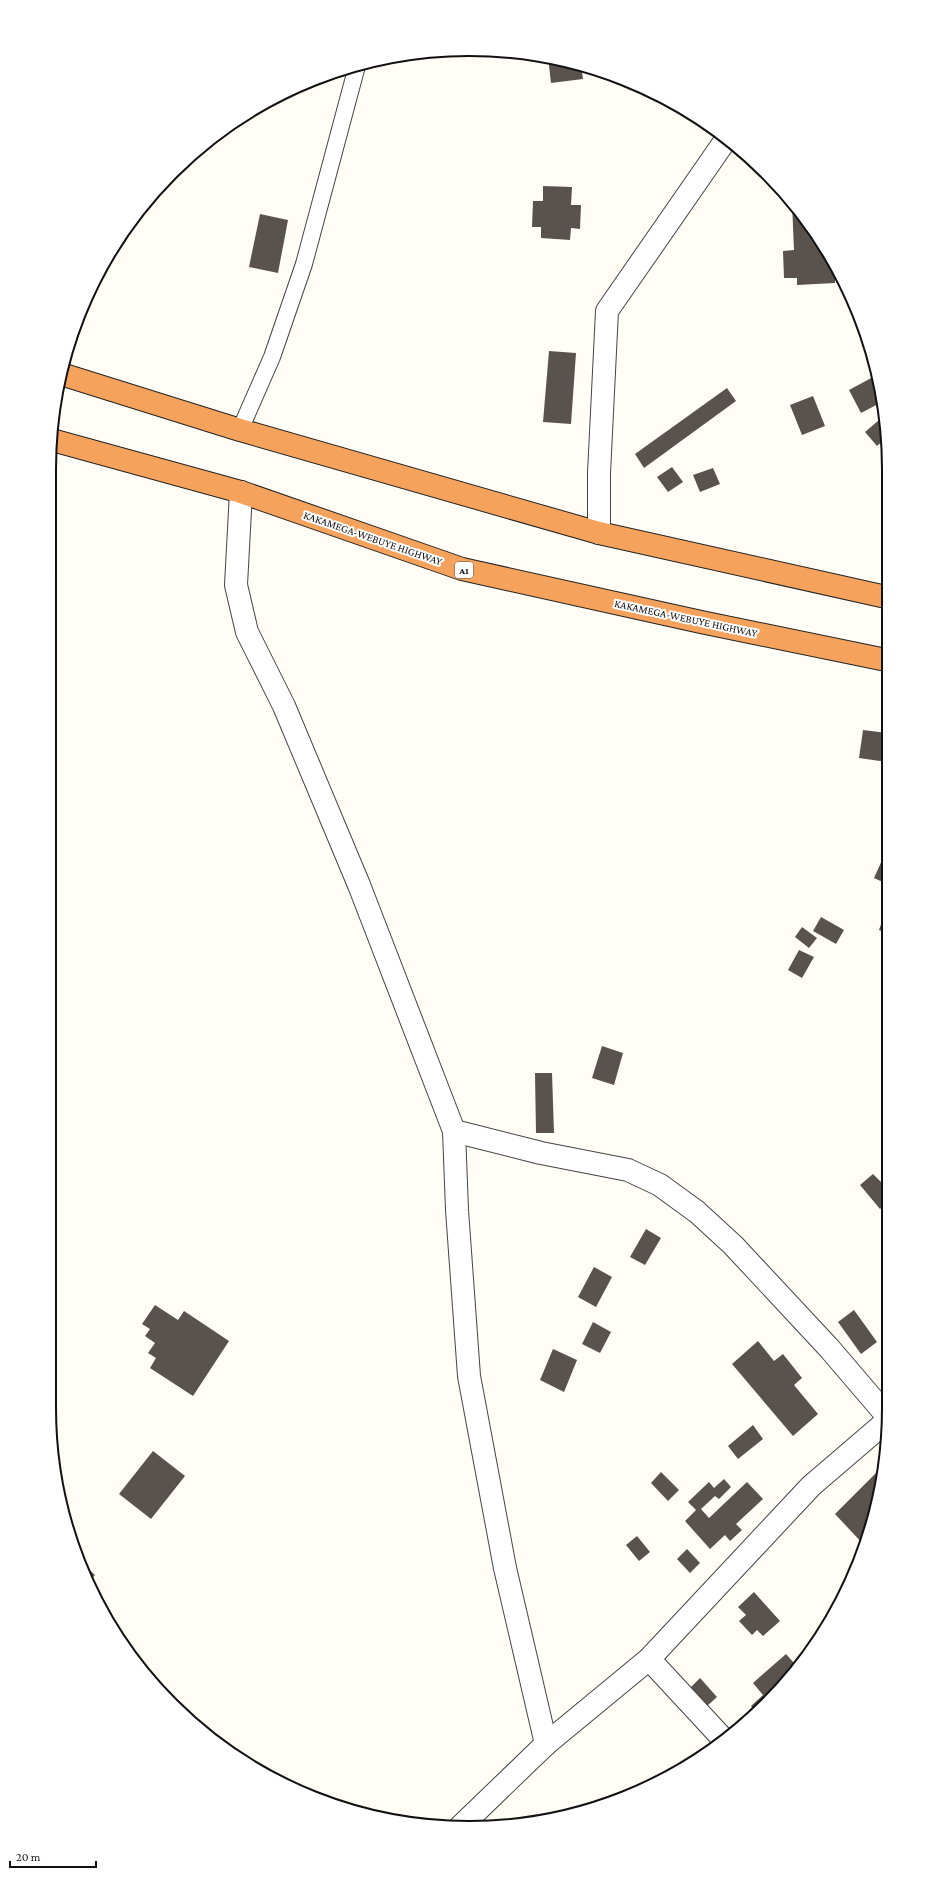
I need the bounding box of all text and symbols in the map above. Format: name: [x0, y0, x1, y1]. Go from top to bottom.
street label: KAKAMEGA-WEBUYE HIGHWAY: [302, 509, 444, 567]
road number: A1: [455, 562, 473, 578]
street label: KAKAMEGA-WEBUYE HIGHWAY: [613, 597, 759, 639]
scale bar: [10, 1843, 96, 1869]
text: 20 m: [16, 1850, 41, 1864]

